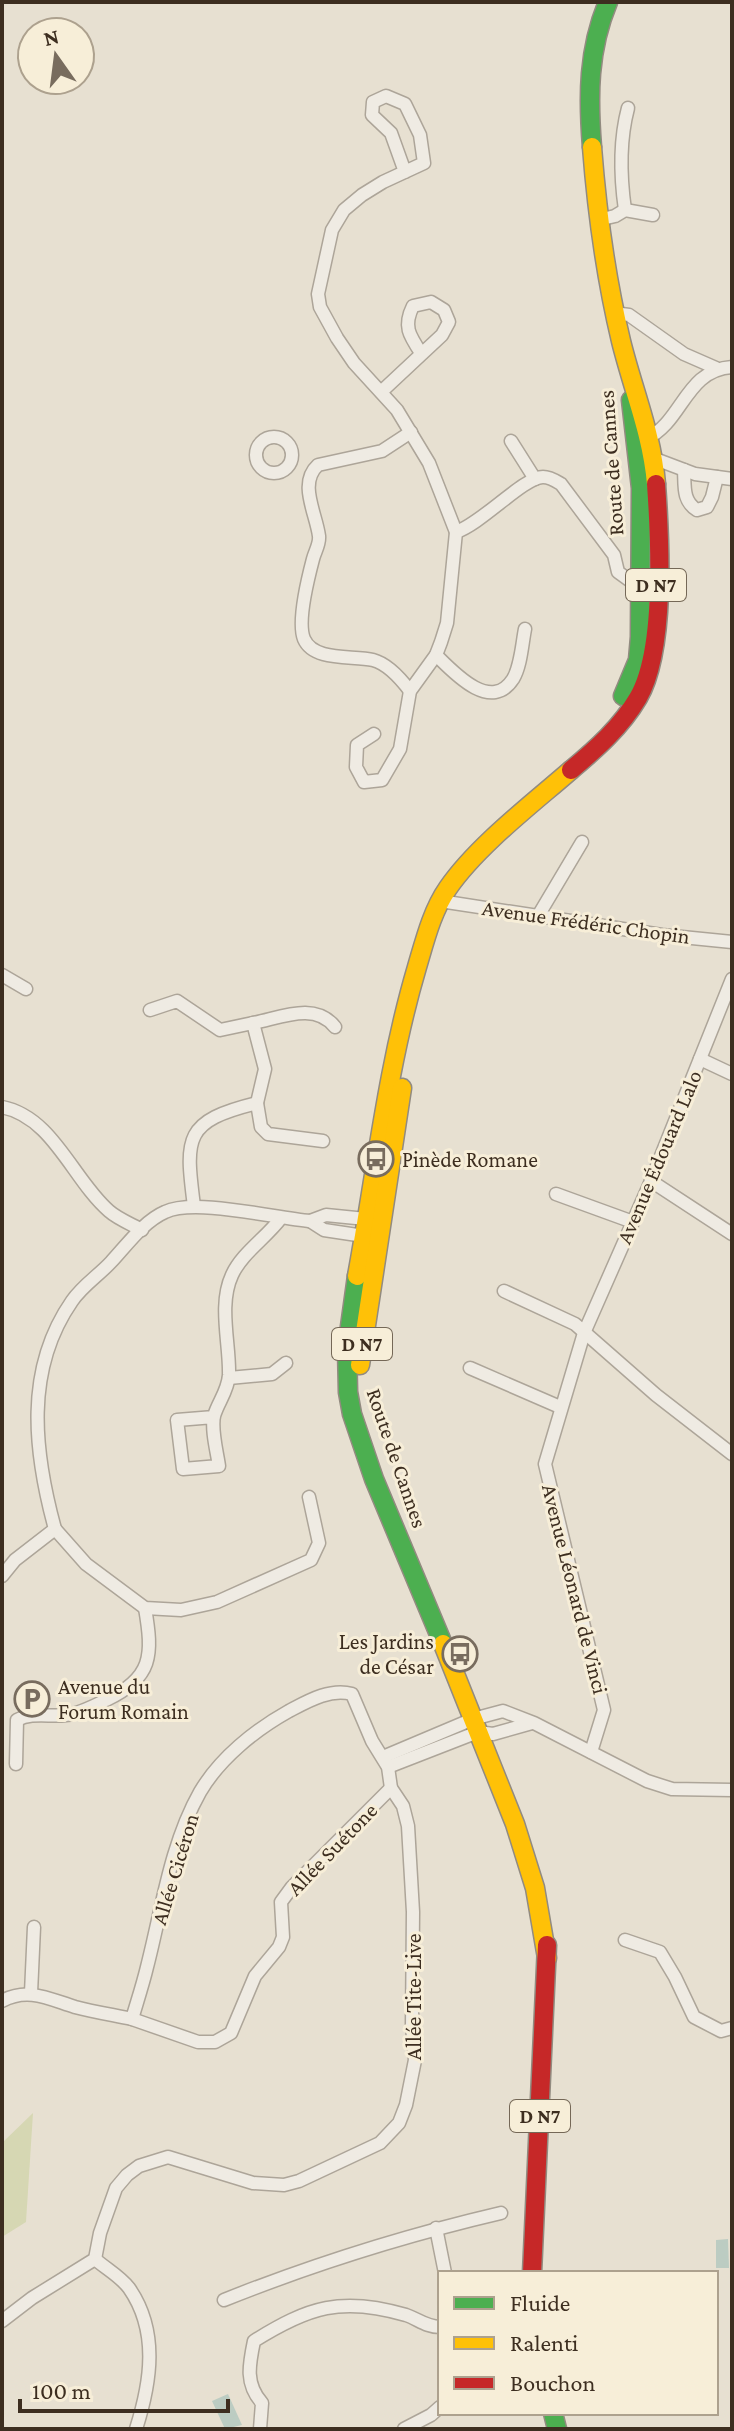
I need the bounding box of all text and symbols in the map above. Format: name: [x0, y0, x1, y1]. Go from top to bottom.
north arrow: [16, 16, 96, 96]
text: N: [41, 23, 62, 51]
street label: Route de Cannes: [593, 389, 629, 537]
road number: D N7: [626, 569, 686, 601]
street label: Avenue Frédéric Chopin: [480, 895, 692, 949]
street label: Avenue Édouard Lalo: [611, 1066, 707, 1248]
bus stop icon: Pinède Romane: [357, 1140, 395, 1178]
place label: Pinède Romane: [402, 1147, 538, 1172]
road number: D N7: [332, 1328, 392, 1360]
street label: Route de Cannes: [361, 1385, 433, 1531]
street label: Avenue Léonard de Vinci: [537, 1481, 613, 1697]
place label: Les Jardins de César: [339, 1629, 434, 1679]
bus stop icon: Les Jardins de César: [441, 1635, 479, 1673]
place label: Avenue du Forum Romain: [58, 1674, 189, 1724]
parking icon: Avenue du Forum Romain: [13, 1680, 51, 1718]
street label: Allée Suétone: [282, 1798, 382, 1900]
street label: Allée Cicéron: [146, 1810, 204, 1928]
street label: Allée Tite-Live: [401, 1934, 426, 2060]
road number: D N7: [510, 2100, 570, 2132]
legend: [438, 2271, 718, 2415]
text: Fluide: [510, 2289, 570, 2316]
text: Ralenti: [510, 2329, 578, 2356]
scale bar: [20, 2363, 228, 2413]
text: Bouchon: [510, 2369, 595, 2396]
text: 100 m: [32, 2377, 91, 2404]

